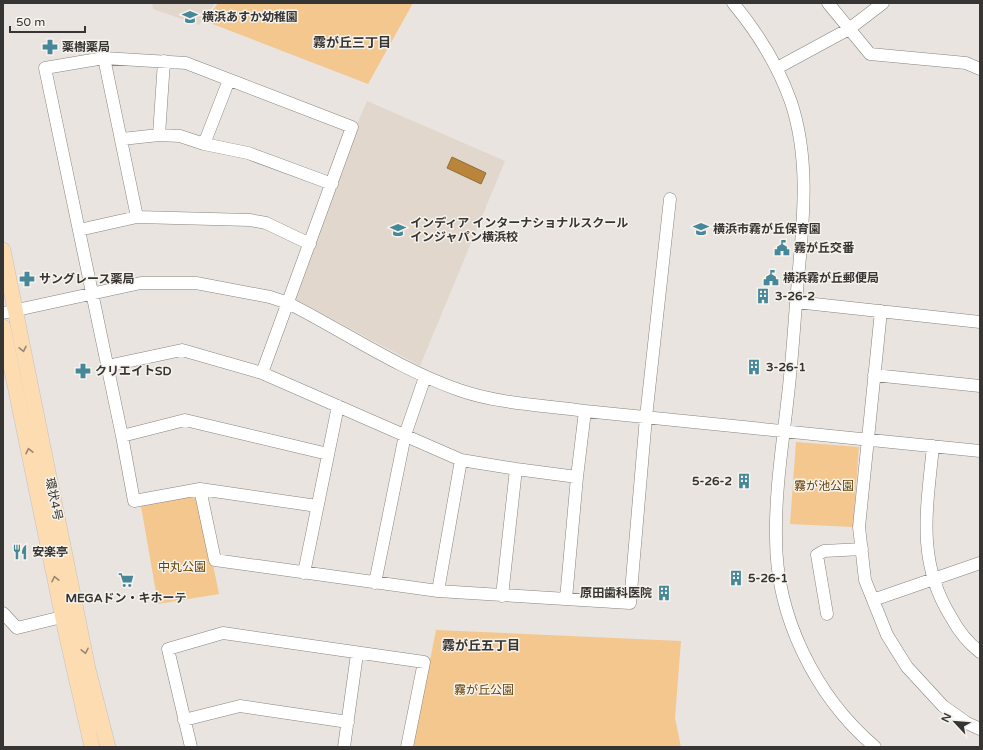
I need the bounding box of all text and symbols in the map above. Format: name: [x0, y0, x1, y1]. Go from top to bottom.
scale bar: [10, 8, 85, 34]
school or university icon: 横浜あすか幼稚園: [181, 8, 199, 26]
place label: 横浜あすか幼稚園: [202, 10, 298, 24]
text: 50 m: [16, 15, 45, 29]
district label: 霧が丘三丁目: [313, 35, 391, 51]
pharmacy icon: 薬樹薬局: [41, 38, 59, 56]
place label: 薬樹薬局: [62, 40, 110, 54]
place label: インディア インターナショナルスクール インジャパン横浜校: [410, 216, 628, 244]
school or university icon: 横浜市霧が丘保育園: [692, 220, 710, 238]
school or university icon: インディア インターナショナルスクール インジャパン横浜校: [389, 221, 407, 239]
place label: 横浜市霧が丘保育園: [713, 222, 821, 236]
public building icon: 霧が丘交番: [773, 239, 791, 257]
place label: 霧が丘交番: [794, 241, 855, 255]
public building icon: 横浜霧が丘郵便局: [762, 269, 780, 287]
pharmacy icon: サングレース薬局: [18, 270, 36, 288]
place label: 横浜霧が丘郵便局: [783, 271, 879, 285]
place label: サングレース薬局: [39, 272, 134, 286]
building icon: 3-26-2: [754, 287, 772, 305]
place label: 3-26-2: [775, 289, 815, 303]
one-way arrow: [19, 346, 27, 352]
building icon: 3-26-1: [745, 358, 763, 376]
place label: 3-26-1: [766, 360, 806, 374]
pharmacy icon: クリエイトSD: [74, 362, 92, 380]
place label: クリエイトSD: [95, 364, 171, 378]
one-way arrow: [25, 448, 33, 454]
building icon: 5-26-2: [735, 472, 753, 490]
place label: 5-26-2: [692, 474, 732, 488]
street label: 環状4号: [43, 476, 65, 522]
park label: 霧が池公園: [794, 479, 854, 493]
restaurant icon: 安楽亭: [11, 543, 29, 561]
place label: 安楽亭: [32, 545, 68, 559]
park label: 中丸公園: [158, 560, 206, 574]
building icon: 5-26-1: [727, 569, 745, 587]
supermarket icon: MEGAドン・キホーテ: [117, 571, 135, 589]
place label: 5-26-1: [748, 571, 788, 585]
one-way arrow: [51, 575, 59, 582]
building icon: 原田歯科医院: [655, 584, 673, 602]
place label: 原田歯科医院: [580, 586, 652, 600]
place label: MEGAドン・キホーテ: [65, 591, 187, 605]
district label: 霧が丘五丁目: [442, 638, 520, 654]
one-way arrow: [80, 648, 88, 654]
park label: 霧が丘公園: [454, 683, 514, 697]
north arrow: [935, 702, 975, 742]
text: N: [939, 711, 954, 725]

